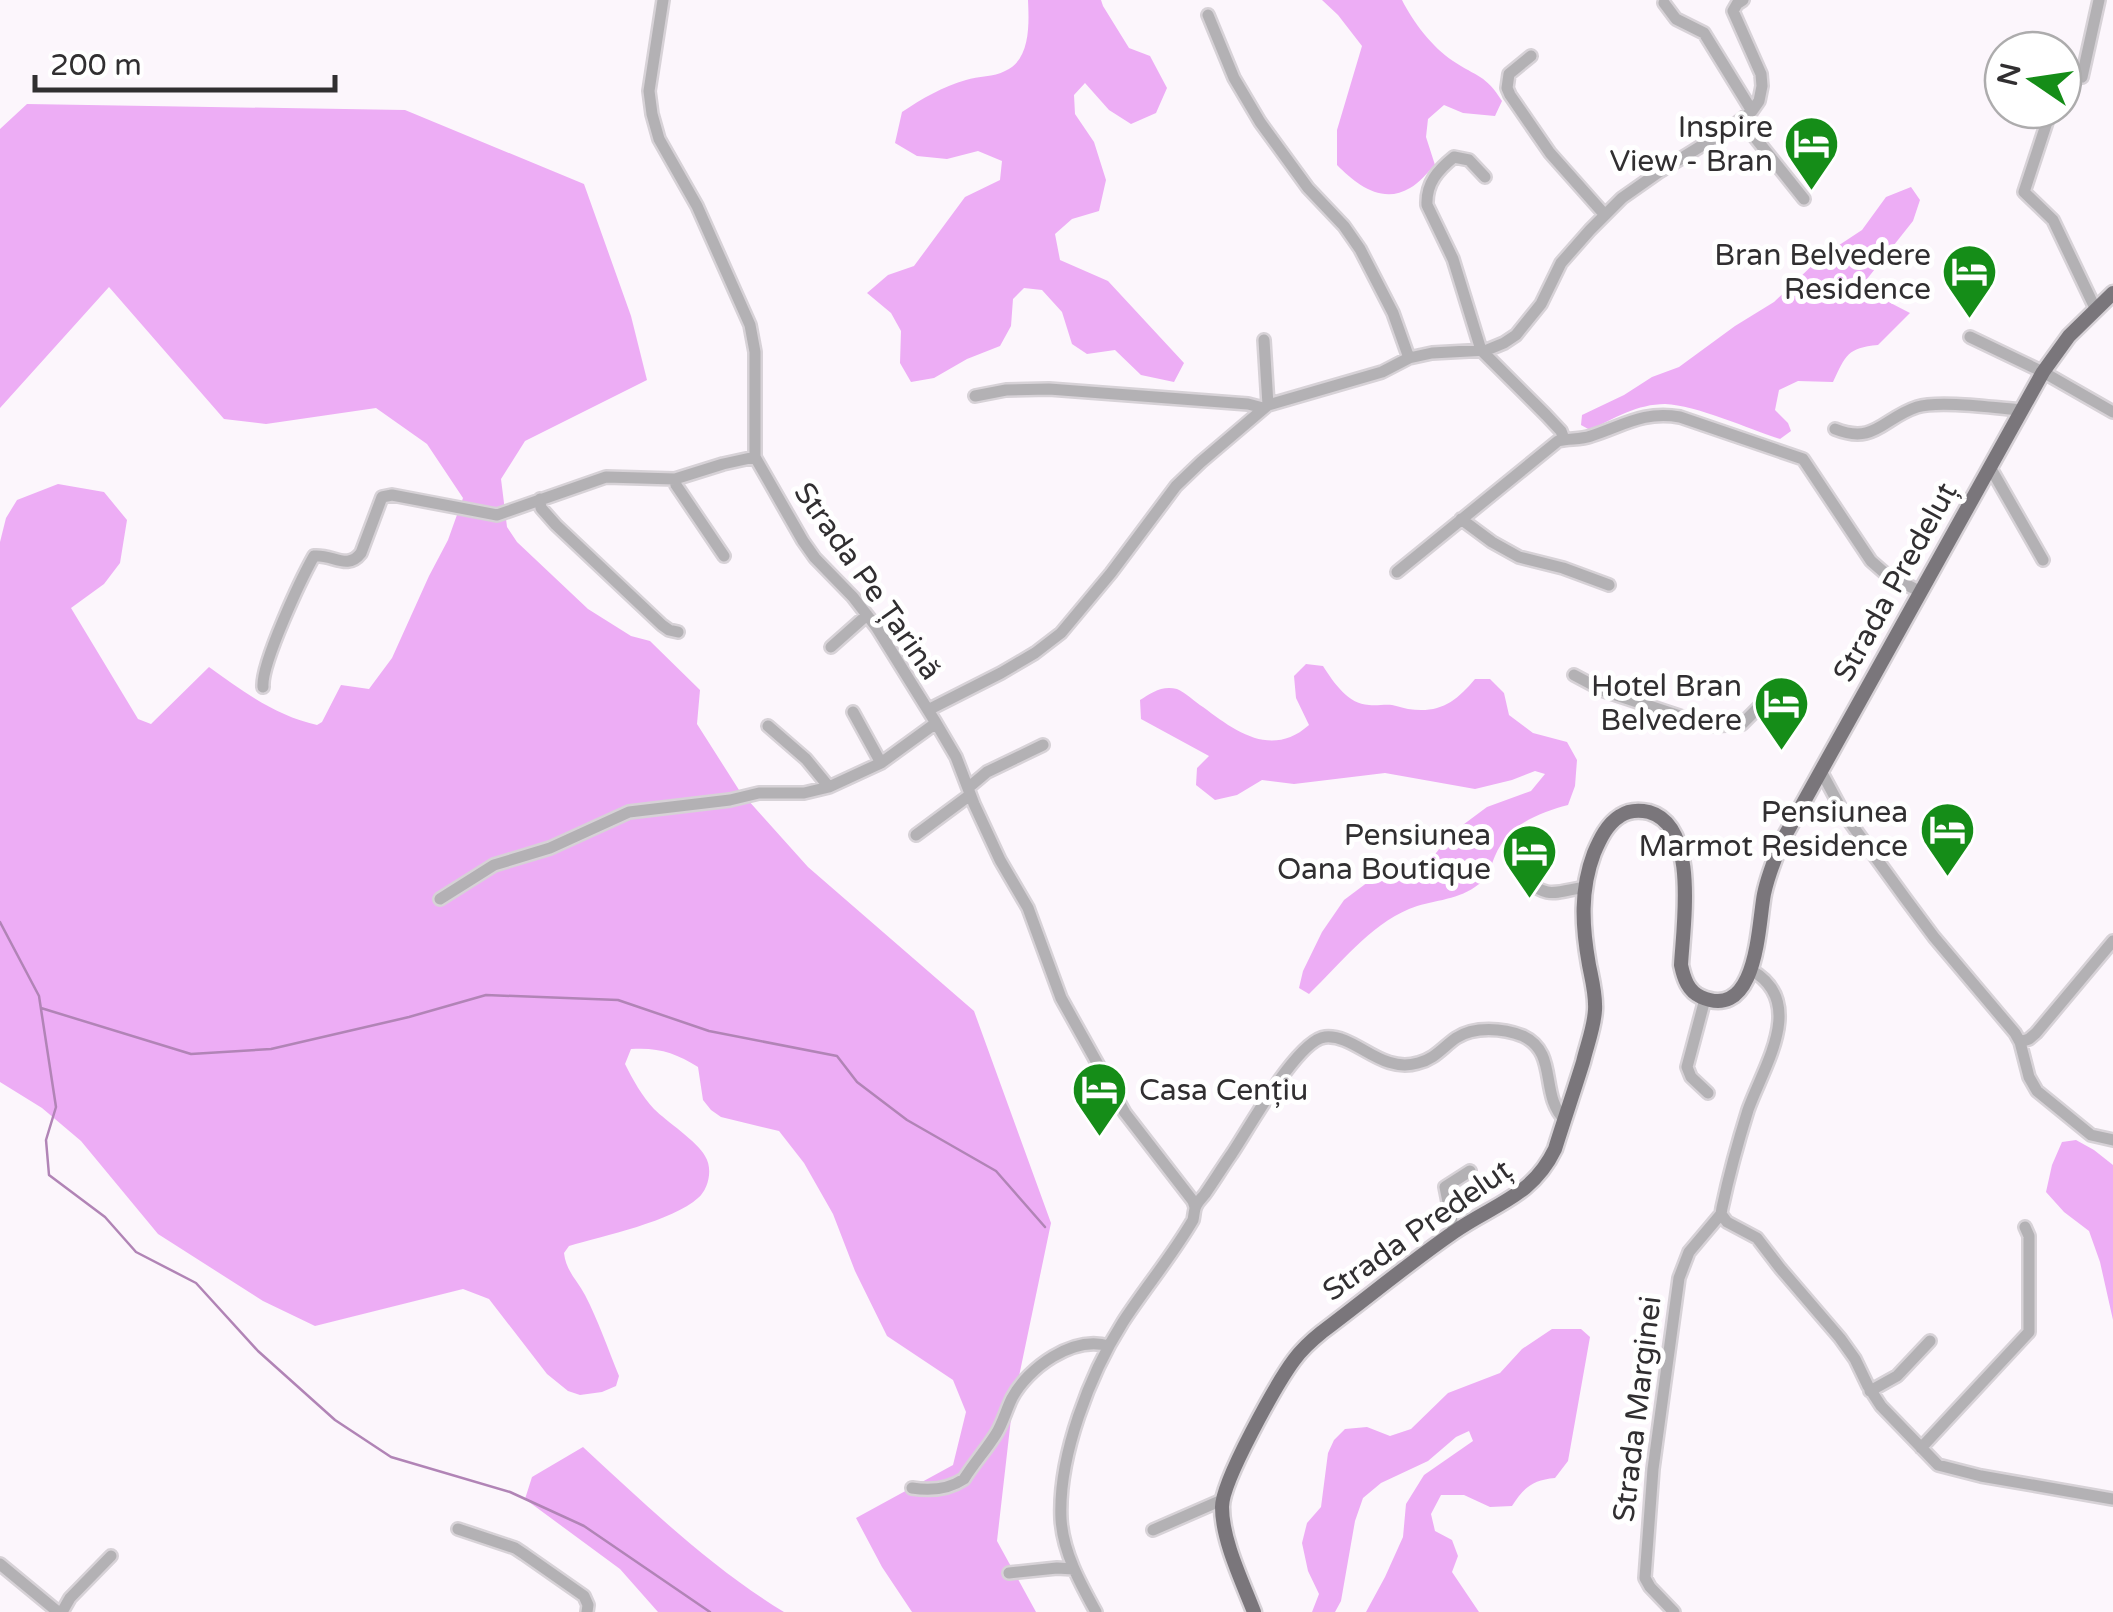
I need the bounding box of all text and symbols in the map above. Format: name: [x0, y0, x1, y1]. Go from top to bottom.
scale bar: [35, 30, 335, 92]
north arrow: [1983, 30, 2083, 130]
text: 200 m: [50, 47, 142, 84]
text: N: [1991, 60, 2029, 89]
place label: Inspire View - Bran: [1609, 109, 1773, 180]
hotel icon: Inspire View - Bran: [1782, 114, 1842, 193]
place label: Bran Belvedere Residence: [1714, 237, 1931, 308]
hotel icon: Bran Belvedere Residence: [1940, 242, 2000, 321]
street label: Strada Pe Țarină: [786, 475, 949, 687]
street label: Strada Predeluț: [1825, 476, 1965, 688]
place label: Hotel Bran Belvedere: [1591, 668, 1742, 739]
hotel icon: Hotel Bran Belvedere: [1751, 673, 1811, 752]
place label: Pensiunea Marmot Residence: [1639, 794, 1908, 865]
hotel icon: Pensiunea Marmot Residence: [1917, 799, 1977, 878]
place label: Pensiunea Oana Boutique: [1277, 817, 1491, 888]
hotel icon: Pensiunea Oana Boutique: [1500, 822, 1560, 901]
hotel icon: Casa Cențiu: [1070, 1060, 1130, 1139]
place label: Casa Cențiu: [1139, 1072, 1308, 1109]
street label: Strada Predeluț: [1316, 1152, 1519, 1309]
street label: Strada Marginei: [1605, 1294, 1670, 1524]

